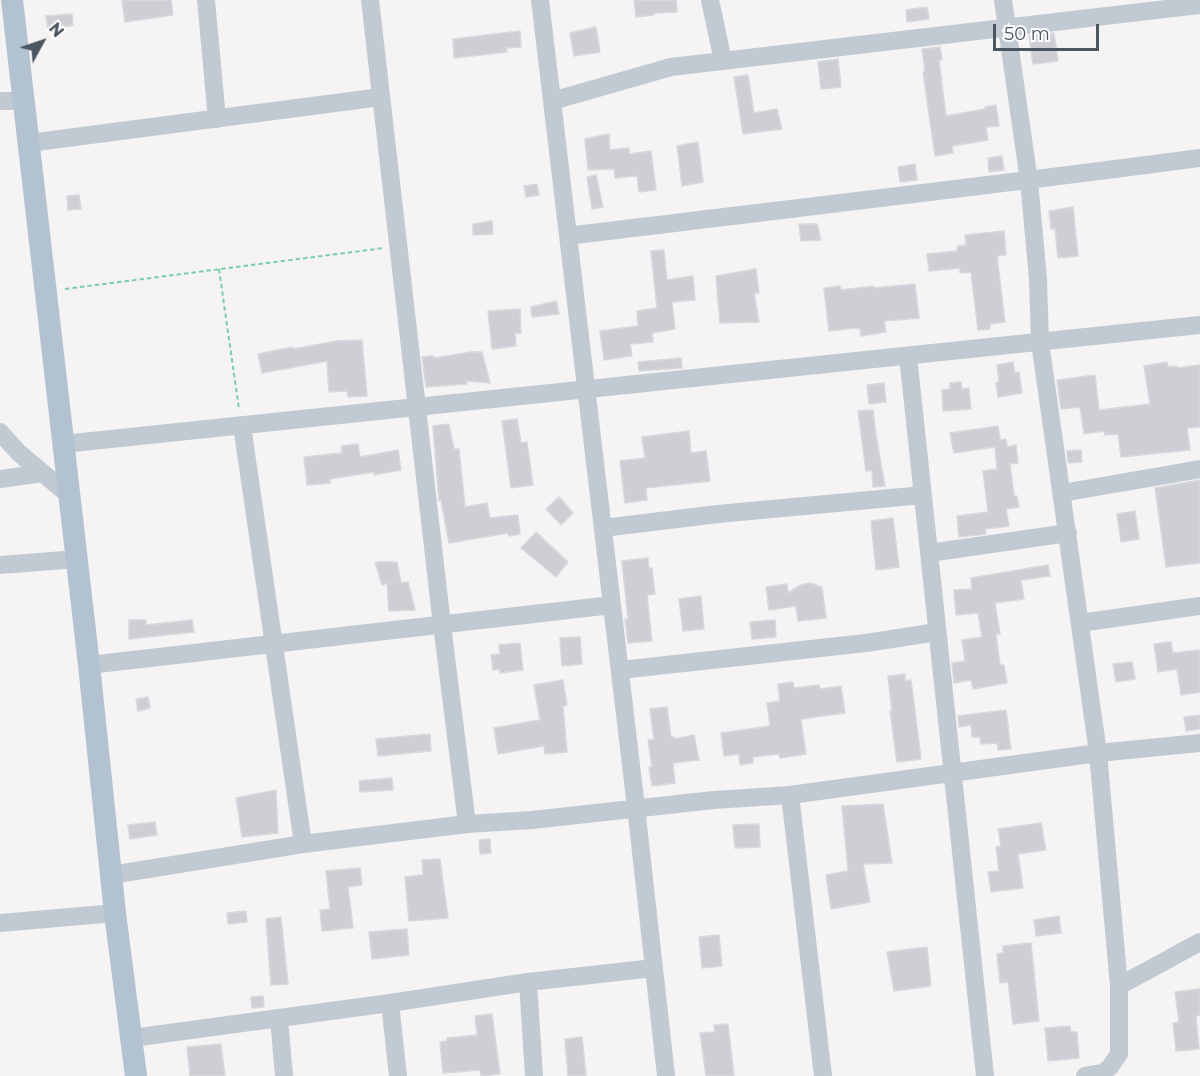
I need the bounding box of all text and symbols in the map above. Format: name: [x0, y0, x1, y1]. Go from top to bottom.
north arrow: [12, 12, 72, 72]
scale bar: [996, 12, 1102, 50]
text: N: [45, 19, 68, 41]
text: 50 m: [1004, 23, 1050, 45]

